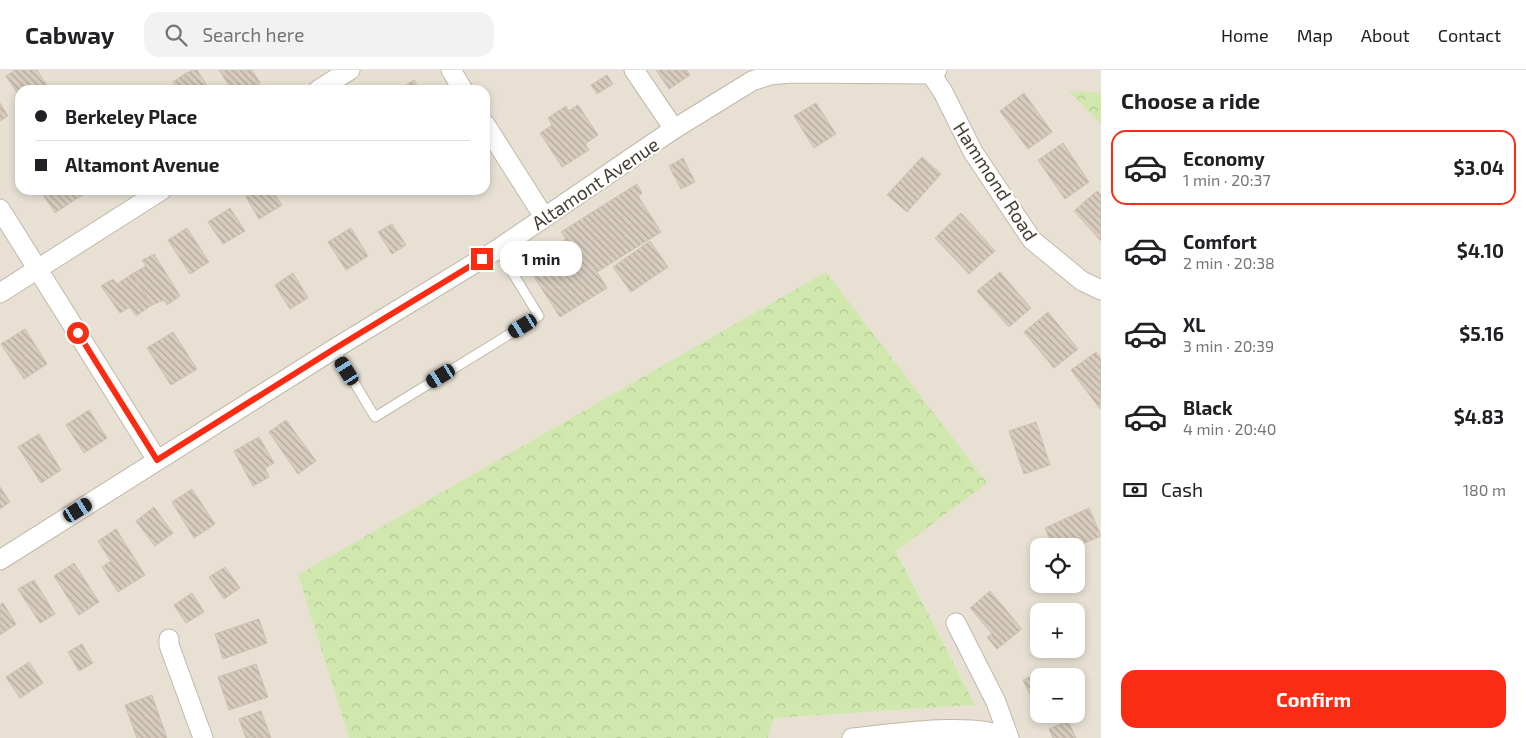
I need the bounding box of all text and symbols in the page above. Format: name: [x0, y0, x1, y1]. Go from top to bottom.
search box: [144, 12, 494, 57]
text: Cabway: [25, 20, 114, 49]
icon: search: [162, 21, 190, 49]
text: Search here: [202, 23, 304, 46]
text: Home: [1221, 24, 1269, 46]
text: Map: [1297, 24, 1333, 46]
text: About: [1361, 24, 1410, 46]
text: Contact: [1438, 24, 1501, 46]
text: Choose a ride: [1121, 87, 1260, 113]
text: Berkeley Place: [65, 105, 197, 128]
street label: Hammond Road: [949, 117, 1043, 245]
street label: Altamont Avenue: [527, 132, 663, 234]
icon: car: [1123, 145, 1168, 190]
text: Economy: [1183, 147, 1265, 170]
text: Altamont Avenue: [65, 153, 220, 176]
text: $3.04: [1453, 156, 1504, 179]
text: 1 min · 20:37: [1183, 170, 1271, 189]
icon: car: [1123, 228, 1168, 273]
text: Comfort: [1183, 230, 1257, 253]
text: $4.10: [1457, 239, 1504, 262]
callout: 1 min: [500, 242, 582, 276]
route end: [471, 248, 493, 270]
text: 1 min: [522, 249, 560, 268]
text: 2 min · 20:38: [1183, 253, 1275, 272]
icon: car: [1123, 311, 1168, 356]
car: [506, 312, 539, 340]
text: XL: [1183, 313, 1205, 336]
route start: [67, 322, 89, 344]
text: $5.16: [1459, 322, 1504, 345]
text: 3 min · 20:39: [1183, 336, 1274, 355]
car: [332, 354, 361, 388]
car: [424, 362, 457, 390]
icon: car: [1123, 394, 1168, 439]
text: Black: [1183, 396, 1233, 419]
text: $4.83: [1454, 405, 1504, 428]
text: 4 min · 20:40: [1183, 419, 1277, 438]
icon: cash: [1121, 476, 1149, 504]
text: Cash: [1161, 478, 1203, 501]
text: 180 m: [1463, 480, 1506, 499]
car: [61, 496, 94, 524]
map controls: [1030, 538, 1085, 723]
button: locate: [1030, 538, 1085, 593]
button: +: [1030, 603, 1085, 658]
button: −: [1030, 668, 1085, 723]
button: Confirm: [1121, 670, 1506, 728]

